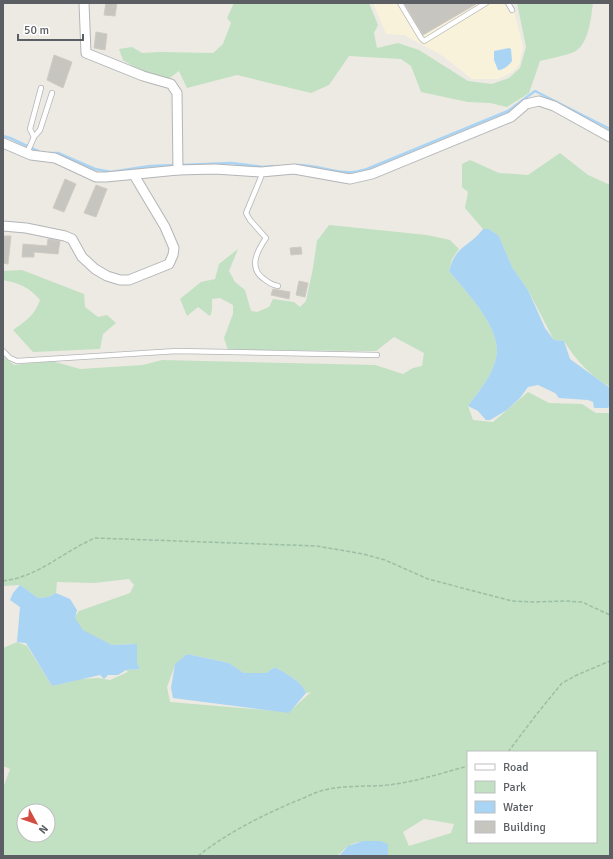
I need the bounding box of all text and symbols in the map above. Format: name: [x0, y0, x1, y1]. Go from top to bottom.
scale bar: [18, 16, 83, 42]
text: 50 m: [24, 23, 49, 38]
legend: [467, 751, 597, 843]
text: Road: [503, 760, 529, 775]
text: Park: [503, 780, 526, 795]
text: Water: [503, 800, 534, 815]
north arrow: [16, 803, 56, 843]
text: Building: [503, 820, 546, 835]
text: N: [36, 822, 51, 836]

